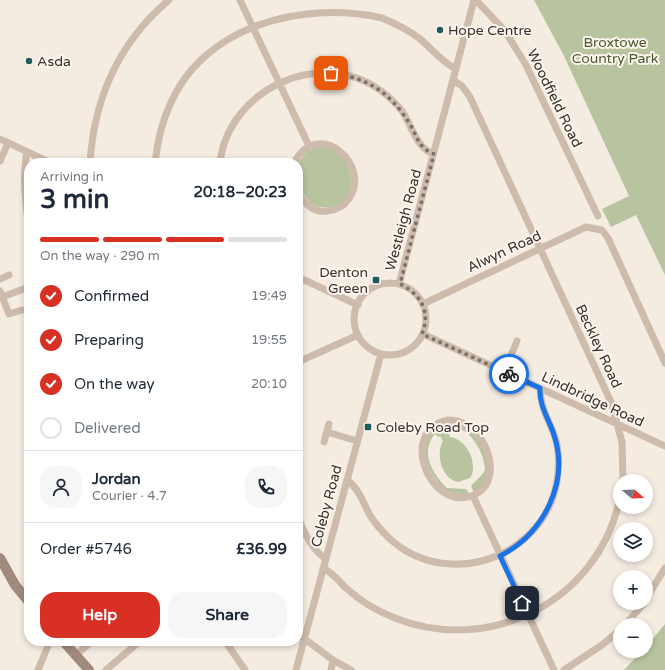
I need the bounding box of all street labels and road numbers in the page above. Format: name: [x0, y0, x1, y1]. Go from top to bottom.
street label: Woodfield Road: [523, 46, 586, 150]
street label: Westleigh Road: [382, 167, 425, 273]
street label: Alwyn Road: [464, 227, 544, 276]
street label: Beckley Road: [572, 302, 625, 391]
street label: Lindbridge Road: [539, 368, 647, 431]
street label: Coleby Road: [307, 463, 346, 549]

